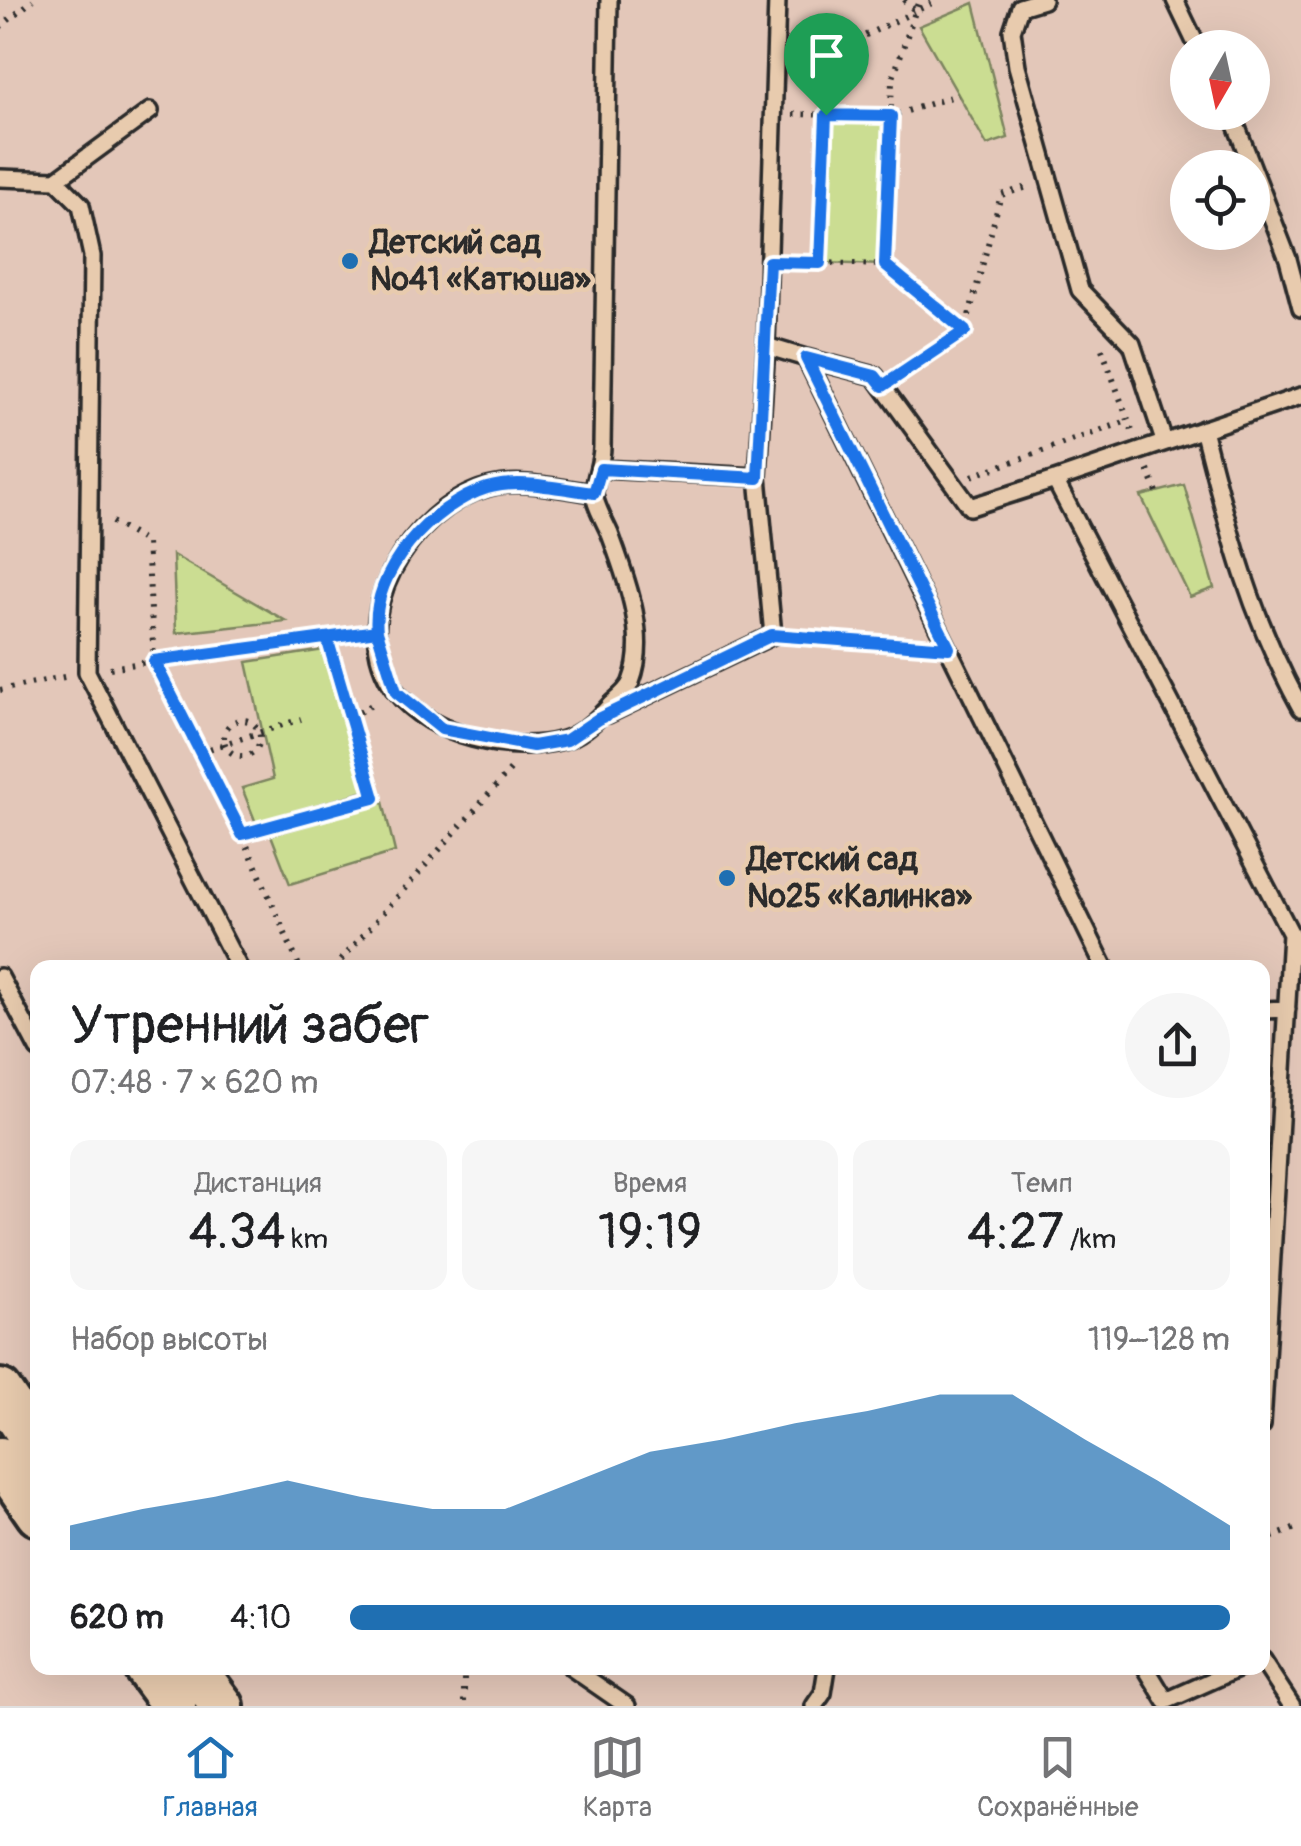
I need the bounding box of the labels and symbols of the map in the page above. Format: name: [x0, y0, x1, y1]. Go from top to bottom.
pin: [784, 13, 869, 116]
north arrow: [1170, 30, 1270, 130]
place label: Детский сад №41 «Катюша»: [368, 223, 592, 300]
marker: Детский сад №41 «Катюша»: [339, 250, 361, 272]
place label: Детский сад №25 «Калинка»: [745, 840, 973, 917]
marker: Детский сад №25 «Калинка»: [716, 867, 738, 889]

